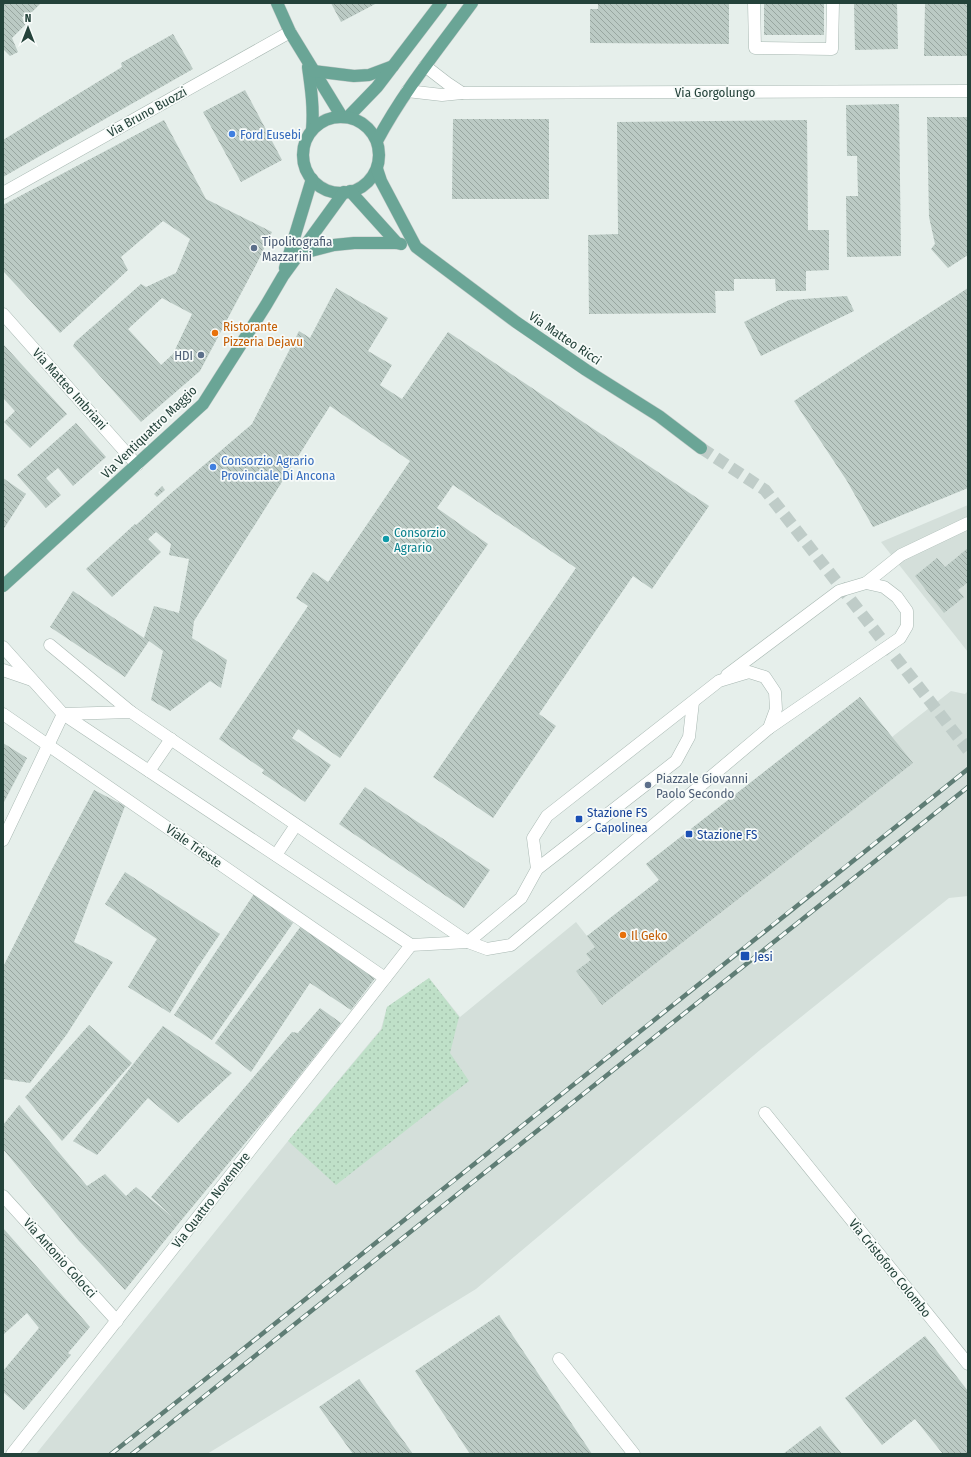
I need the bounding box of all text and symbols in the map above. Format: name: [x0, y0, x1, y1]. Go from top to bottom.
north arrow: [8, 8, 48, 48]
text: N: [25, 12, 31, 25]
street label: Via Bruno Buozzi: [105, 84, 189, 140]
street label: Via Gorgolungo: [675, 85, 755, 100]
place label: Ford Eusebi: [240, 127, 301, 142]
marker: Ford Eusebi: [227, 129, 237, 139]
place label: Tipolitografia Mazzarini: [262, 234, 332, 264]
marker: Tipolitografia Mazzarini: [249, 243, 259, 253]
street label: Via Matteo Ricci: [526, 308, 604, 368]
place label: Ristorante Pizzeria Dejavu: [223, 319, 303, 349]
marker: Ristorante Pizzeria Dejavu: [210, 328, 220, 338]
street label: Via Matteo Imbriani: [30, 345, 110, 433]
place label: HDI: [174, 348, 193, 363]
marker: HDI: [196, 350, 206, 360]
street label: Via Ventiquattro Maggio: [98, 382, 200, 481]
place label: Consorzio Agrario Provinciale Di Ancona: [221, 453, 335, 483]
marker: Consorzio Agrario Provinciale Di Ancona: [208, 462, 218, 472]
place label: Consorzio Agrario: [394, 525, 446, 555]
marker: Consorzio Agrario: [381, 534, 391, 544]
place label: Piazzale Giovanni Paolo Secondo: [656, 771, 748, 801]
marker: Piazzale Giovanni Paolo Secondo: [643, 780, 653, 790]
place label: Stazione FS - Capolinea: [587, 805, 648, 835]
marker: Stazione FS - Capolinea: [574, 814, 584, 824]
street label: Viale Trieste: [163, 821, 225, 871]
place label: Stazione FS: [697, 827, 757, 842]
marker: Stazione FS: [684, 829, 694, 839]
place label: Il Geko: [631, 928, 668, 943]
marker: Il Geko: [618, 930, 628, 940]
place label: Jesi: [754, 949, 773, 964]
marker: Jesi: [739, 950, 751, 962]
street label: Via Quattro Novembre: [169, 1149, 253, 1251]
street label: Via Antonio Colocci: [20, 1215, 100, 1301]
street label: Via Cristoforo Colombo: [846, 1216, 934, 1320]

